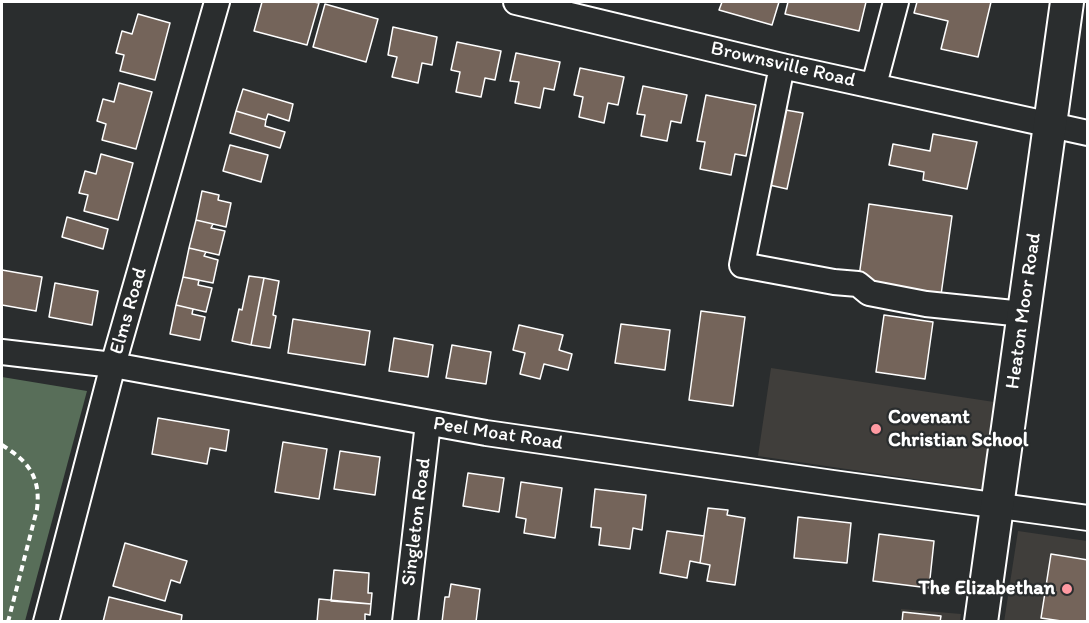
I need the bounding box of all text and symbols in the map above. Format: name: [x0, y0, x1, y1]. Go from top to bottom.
street label: Brownsville Road: [708, 37, 858, 93]
street label: Heaton Moor Road: [1001, 231, 1047, 391]
street label: Elms Road: [105, 265, 153, 357]
place label: Covenant Christian School: [888, 406, 1028, 453]
street label: Peel Moat Road: [431, 412, 565, 456]
marker: Covenant Christian School: [869, 422, 883, 436]
street label: Singleton Road: [397, 457, 437, 587]
place label: The Elizabethan: [919, 577, 1055, 601]
marker: The Elizabethan: [1060, 582, 1074, 596]

